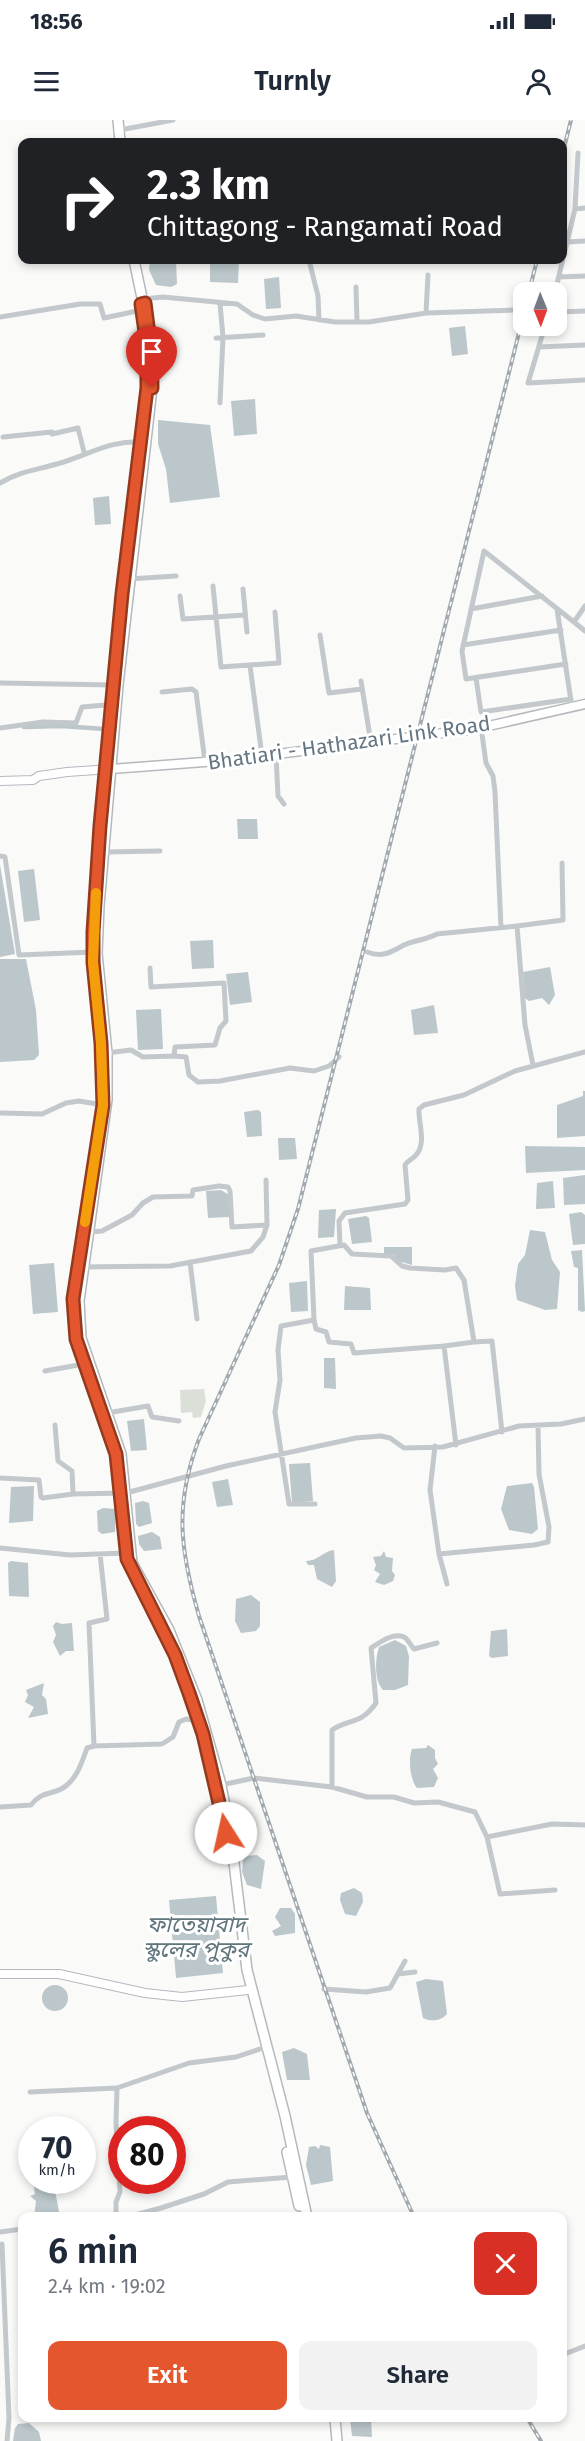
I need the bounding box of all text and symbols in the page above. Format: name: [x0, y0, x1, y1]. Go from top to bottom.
text: 18:56: [30, 8, 83, 35]
icon: menu: [30, 65, 63, 98]
text: Turnly: [254, 65, 331, 97]
icon: person: [522, 65, 555, 98]
text: 2.3 km: [147, 160, 270, 210]
icon: right: [48, 162, 126, 240]
text: Chittagong - Rangamati Road: [147, 211, 503, 243]
north arrow: [513, 282, 567, 336]
map controls: [513, 282, 567, 336]
pin: [126, 326, 177, 388]
icon: arrive: [135, 335, 168, 368]
street label: Bhatiari - Hathazari Link Road: [206, 710, 492, 776]
position arrow: [194, 1801, 258, 1865]
water label: ফাতেয়াবাদ স্কুলের পুকুর: [143, 1911, 253, 1963]
speed limit sign: 80: [108, 2116, 186, 2194]
text: 70: [41, 2130, 73, 2166]
text: km/h: [38, 2161, 76, 2179]
text: 6 min: [48, 2229, 138, 2273]
button: close: [474, 2232, 537, 2295]
text: 2.4 km · 19:02: [48, 2274, 166, 2298]
button: Exit: [48, 2341, 287, 2410]
button: Share: [299, 2341, 537, 2410]

